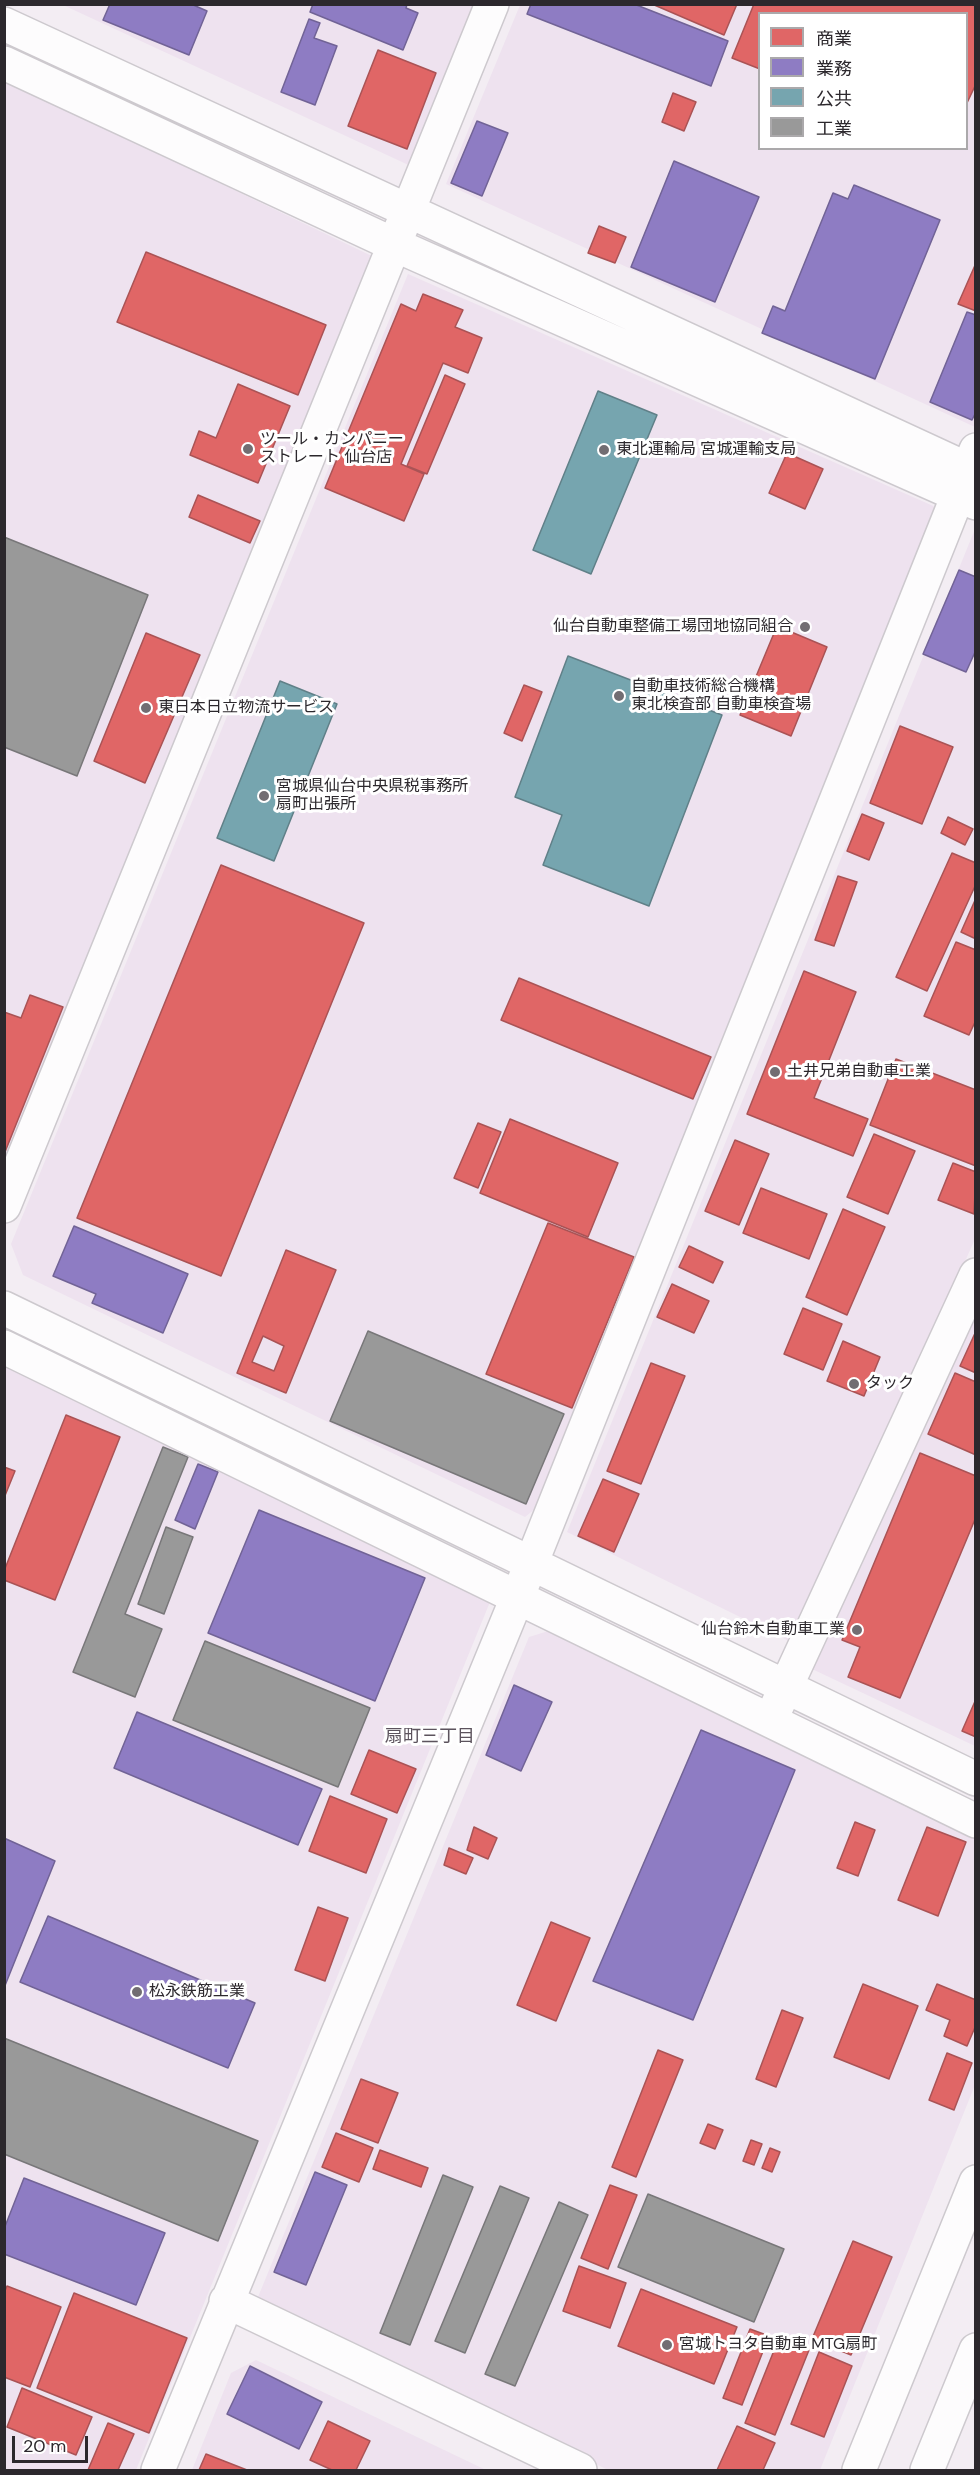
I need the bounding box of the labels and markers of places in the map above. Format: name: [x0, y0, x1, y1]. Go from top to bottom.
place label: ツール・カンパニー ストレート 仙台店: [260, 430, 404, 468]
place label: 東北運輸局 宮城運輸支局: [616, 440, 796, 460]
marker: ツール・カンパニー ストレート 仙台店: [241, 442, 255, 456]
marker: 東北運輸局 宮城運輸支局: [597, 443, 611, 457]
place label: 仙台自動車整備工場団地協同組合: [553, 617, 793, 637]
marker: 仙台自動車整備工場団地協同組合: [798, 620, 812, 634]
place label: 自動車技術総合機構 東北検査部 自動車検査場: [631, 677, 811, 715]
marker: 自動車技術総合機構 東北検査部 自動車検査場: [612, 689, 626, 703]
place label: 東日本日立物流サービス: [158, 698, 334, 718]
marker: 東日本日立物流サービス: [139, 701, 153, 715]
place label: 宮城県仙台中央県税事務所 扇町出張所: [276, 777, 468, 815]
marker: 宮城県仙台中央県税事務所 扇町出張所: [257, 789, 271, 803]
place label: 土井兄弟自動車工業: [787, 1062, 931, 1082]
marker: 土井兄弟自動車工業: [768, 1065, 782, 1079]
place label: タック: [866, 1374, 914, 1394]
marker: タック: [847, 1377, 861, 1391]
place label: 仙台鈴木自動車工業: [701, 1620, 845, 1640]
marker: 仙台鈴木自動車工業: [850, 1623, 864, 1637]
place label: 松永鉄筋工業: [149, 1982, 245, 2002]
marker: 松永鉄筋工業: [130, 1985, 144, 1999]
place label: 宮城トヨタ自動車 MTG扇町: [679, 2335, 877, 2355]
marker: 宮城トヨタ自動車 MTG扇町: [660, 2338, 674, 2352]

